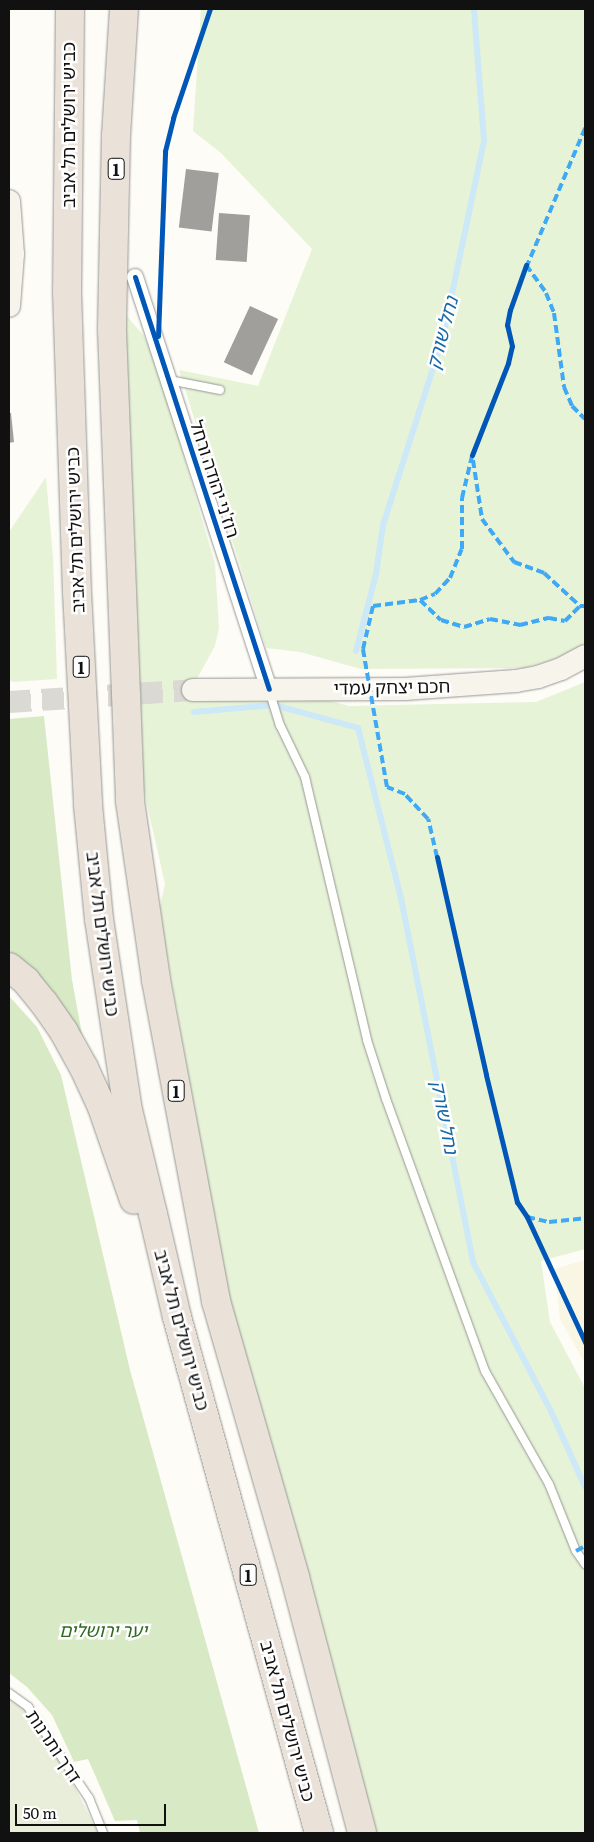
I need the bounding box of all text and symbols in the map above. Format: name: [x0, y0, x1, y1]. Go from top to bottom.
street label: כביש ירושלים תל אביב: [57, 42, 79, 208]
road number: 1: [107, 156, 125, 182]
water label: נחל שורק: [421, 294, 463, 372]
street label: רוז'ני יהודה ורחל: [186, 417, 244, 541]
street label: כביש ירושלים תל אביב: [61, 447, 89, 613]
road number: 1: [72, 654, 90, 680]
street label: חכם יצחק עמדי: [333, 675, 451, 699]
street label: כביש ירושלים תל אביב: [82, 850, 124, 1018]
road number: 1: [167, 1078, 185, 1104]
water label: נחל שורק: [427, 1078, 463, 1156]
street label: כביש ירושלים תל אביב: [150, 1247, 214, 1413]
road number: 1: [239, 1562, 257, 1588]
park label: יער ירושלים: [59, 1619, 147, 1641]
street label: כביש ירושלים תל אביב: [256, 1638, 320, 1804]
street label: דרך ותרנות: [22, 1705, 86, 1787]
scale bar: [18, 1794, 169, 1826]
text: 50 m: [23, 1801, 57, 1824]

